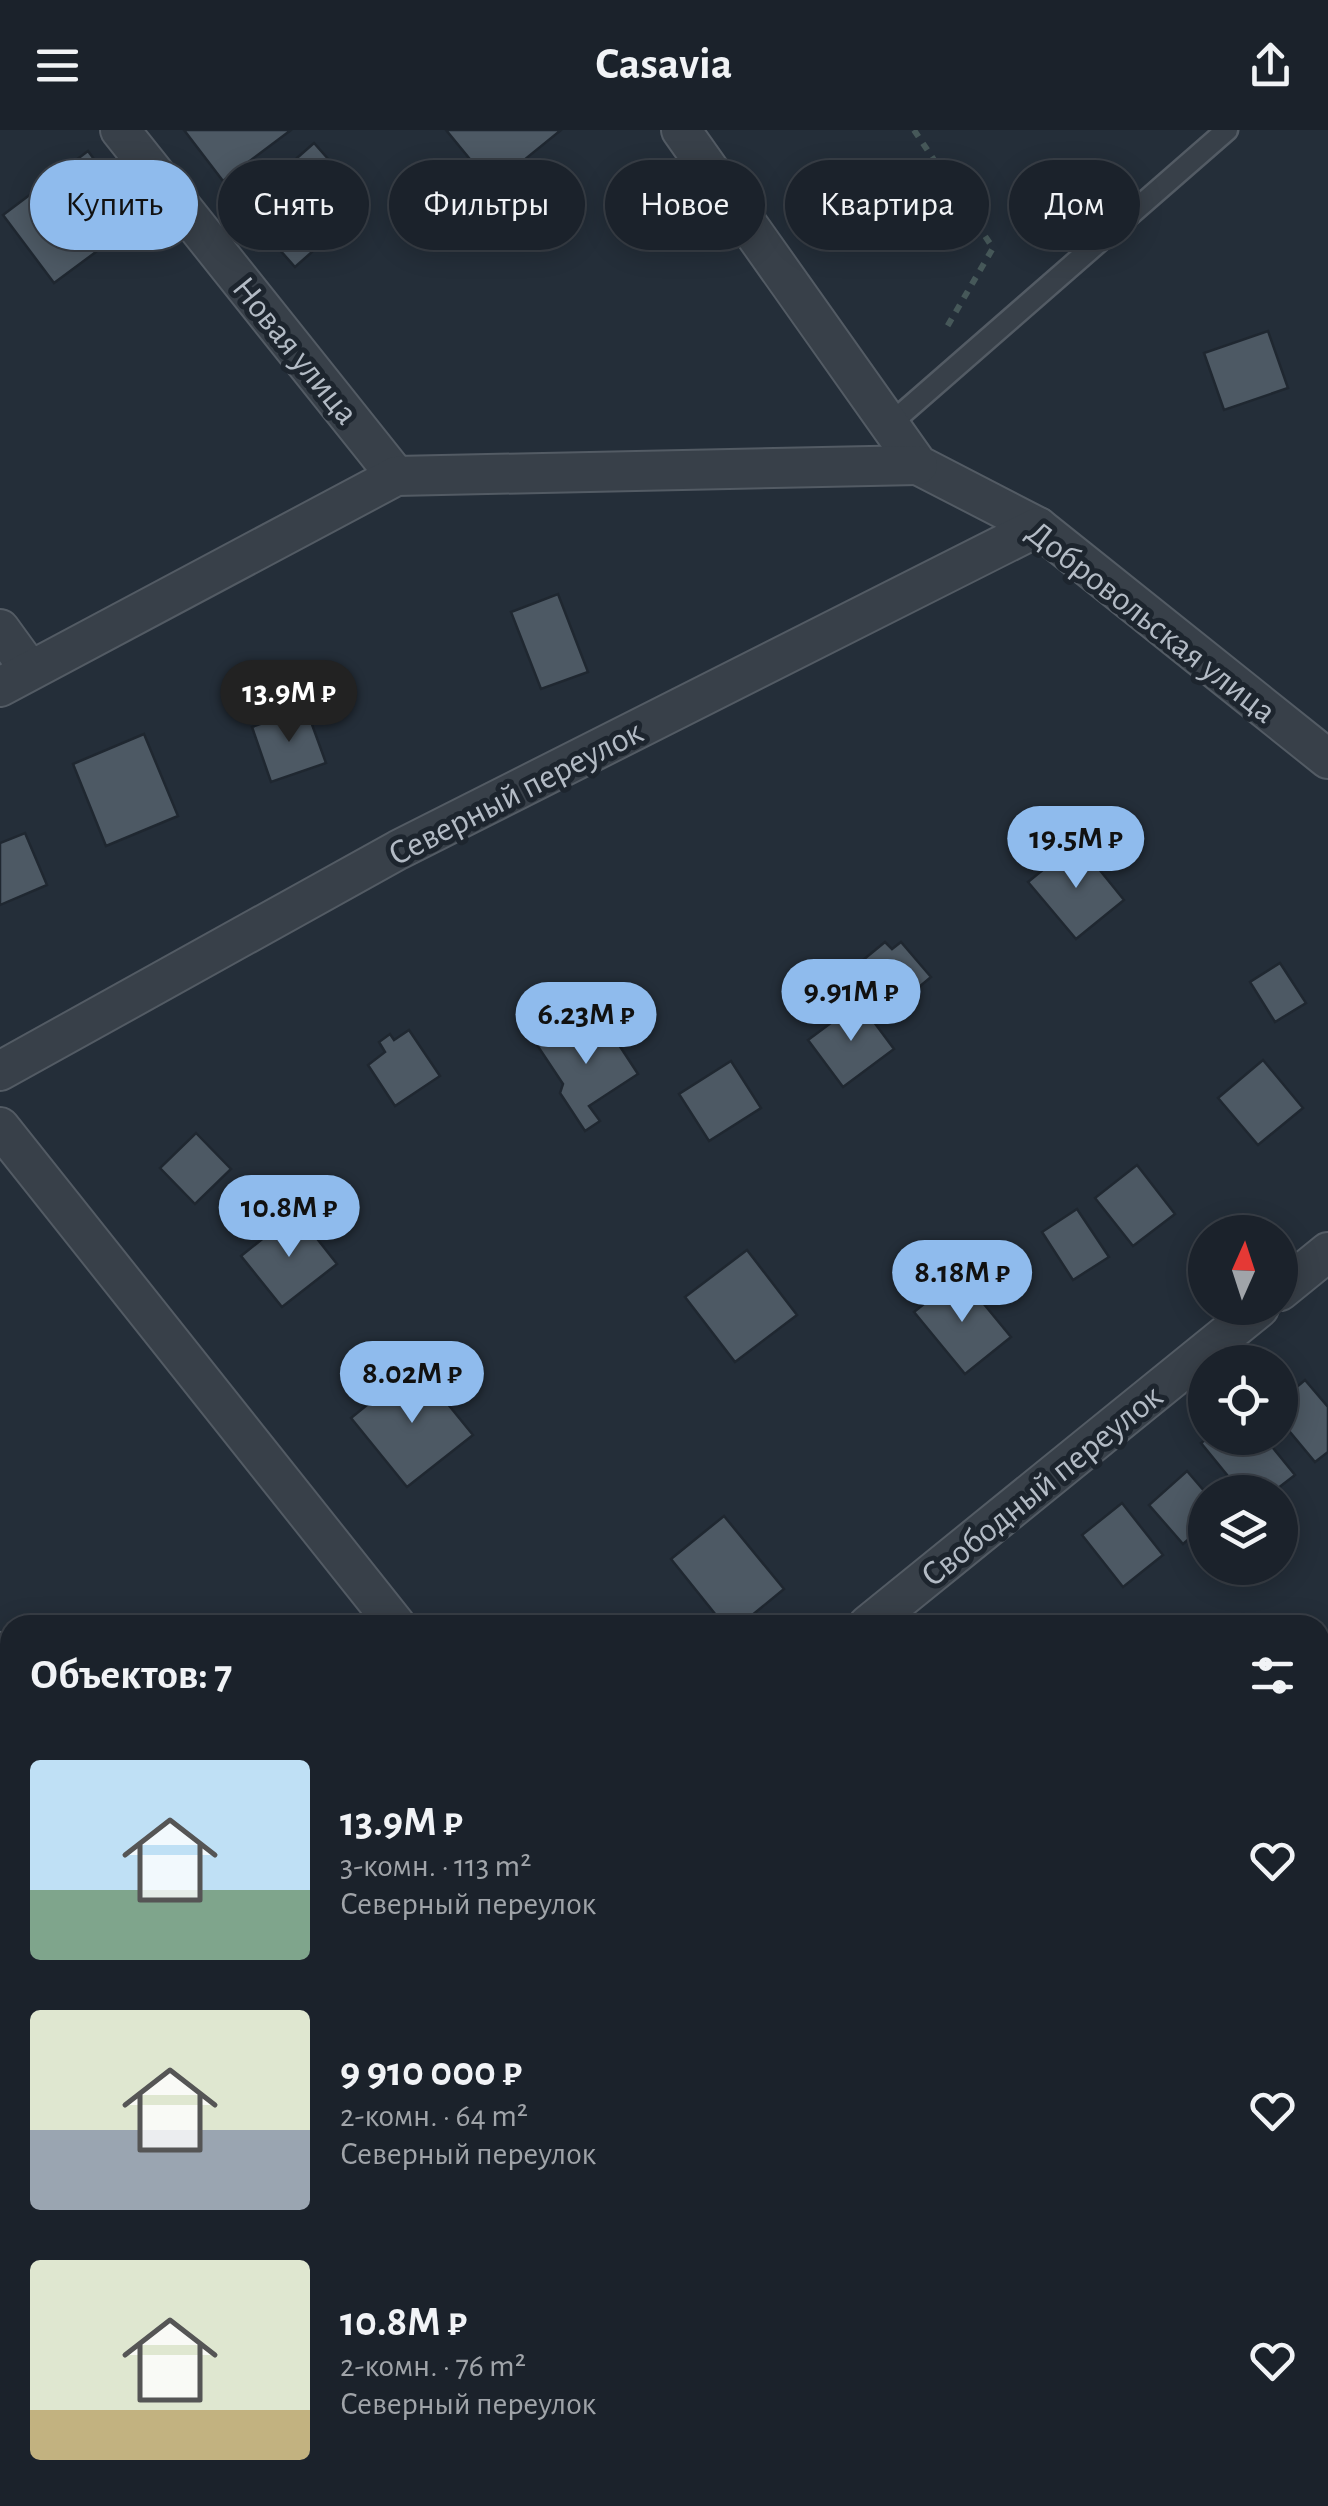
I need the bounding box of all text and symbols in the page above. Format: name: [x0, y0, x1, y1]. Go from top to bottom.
icon: menu: [30, 38, 85, 93]
icon: share: [1243, 38, 1298, 93]
text: Casavia: [596, 42, 732, 87]
chip: Купить: [30, 160, 198, 250]
chip: Снять: [218, 160, 369, 250]
chip: Фильтры: [389, 160, 585, 250]
chip: Новое: [605, 160, 765, 250]
chip: Квартира: [785, 160, 989, 250]
chip: Дом: [1009, 160, 1140, 250]
street label: Новая улица: [225, 271, 364, 431]
street label: Добровольская улица: [1020, 514, 1282, 730]
pin: 13.9M ₽: [197, 660, 381, 745]
text: 13.9M ₽: [242, 676, 336, 708]
street label: Северный переулок: [383, 714, 648, 873]
pin: 19.5M ₽: [984, 806, 1168, 891]
text: 19.5M ₽: [1029, 822, 1123, 854]
pin: 9.91M ₽: [759, 959, 943, 1044]
text: 9.91M ₽: [803, 975, 899, 1007]
pin: 6.23M ₽: [494, 982, 678, 1067]
text: 6.23M ₽: [538, 998, 634, 1030]
pin: 10.8M ₽: [197, 1175, 381, 1260]
text: 10.8M ₽: [241, 1191, 337, 1223]
north arrow: [1188, 1215, 1298, 1325]
map controls: [1188, 1215, 1298, 1585]
pin: 8.18M ₽: [870, 1240, 1054, 1325]
text: 8.18M ₽: [914, 1256, 1010, 1288]
pin: 8.02M ₽: [320, 1341, 504, 1426]
button: locate: [1188, 1345, 1298, 1455]
text: 8.02M ₽: [362, 1357, 462, 1389]
street label: Свободный переулок: [915, 1379, 1169, 1594]
button: layers: [1188, 1475, 1298, 1585]
icon: filters: [1245, 1648, 1300, 1703]
text: Объектов: 7: [30, 1654, 232, 1696]
icon: home: [110, 1800, 230, 1920]
text: 13.9M ₽: [340, 1801, 463, 1843]
icon: heart: [1245, 1833, 1300, 1888]
text: 3-комн. · 113 m²: [340, 1850, 531, 1882]
text: Северный переулок: [340, 1888, 596, 1920]
icon: home: [110, 2050, 230, 2170]
text: 9 910 000 ₽: [340, 2051, 522, 2093]
icon: heart: [1245, 2083, 1300, 2138]
text: 2-комн. · 64 m²: [340, 2100, 528, 2132]
text: Северный переулок: [340, 2138, 596, 2170]
icon: home: [110, 2300, 230, 2420]
text: 10.8M ₽: [340, 2301, 467, 2343]
icon: heart: [1245, 2333, 1300, 2388]
text: 2-комн. · 76 m²: [340, 2350, 526, 2382]
text: Северный переулок: [340, 2388, 596, 2420]

